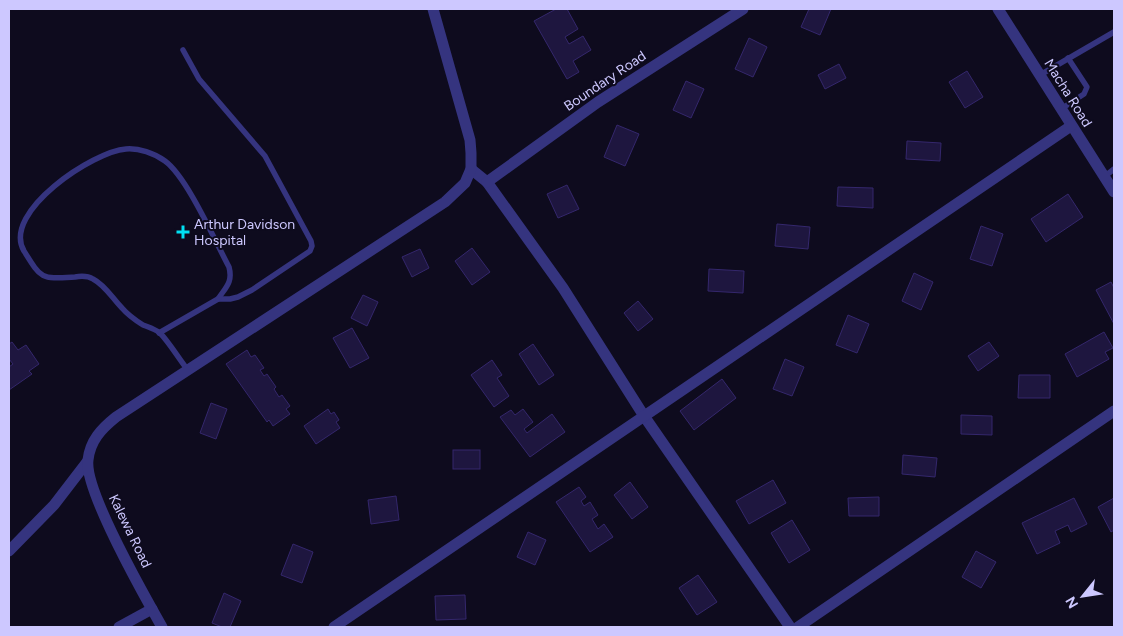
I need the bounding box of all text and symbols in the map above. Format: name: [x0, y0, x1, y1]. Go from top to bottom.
street label: Boundary Road: [561, 47, 649, 115]
street label: Macha Road: [1040, 56, 1096, 130]
place label: Arthur Davidson Hospital: [194, 216, 295, 249]
marker: Arthur Davidson Hospital: [176, 225, 190, 239]
street label: Kalewa Road: [105, 491, 155, 571]
north arrow: [1058, 571, 1108, 621]
text: N: [1062, 593, 1082, 611]

